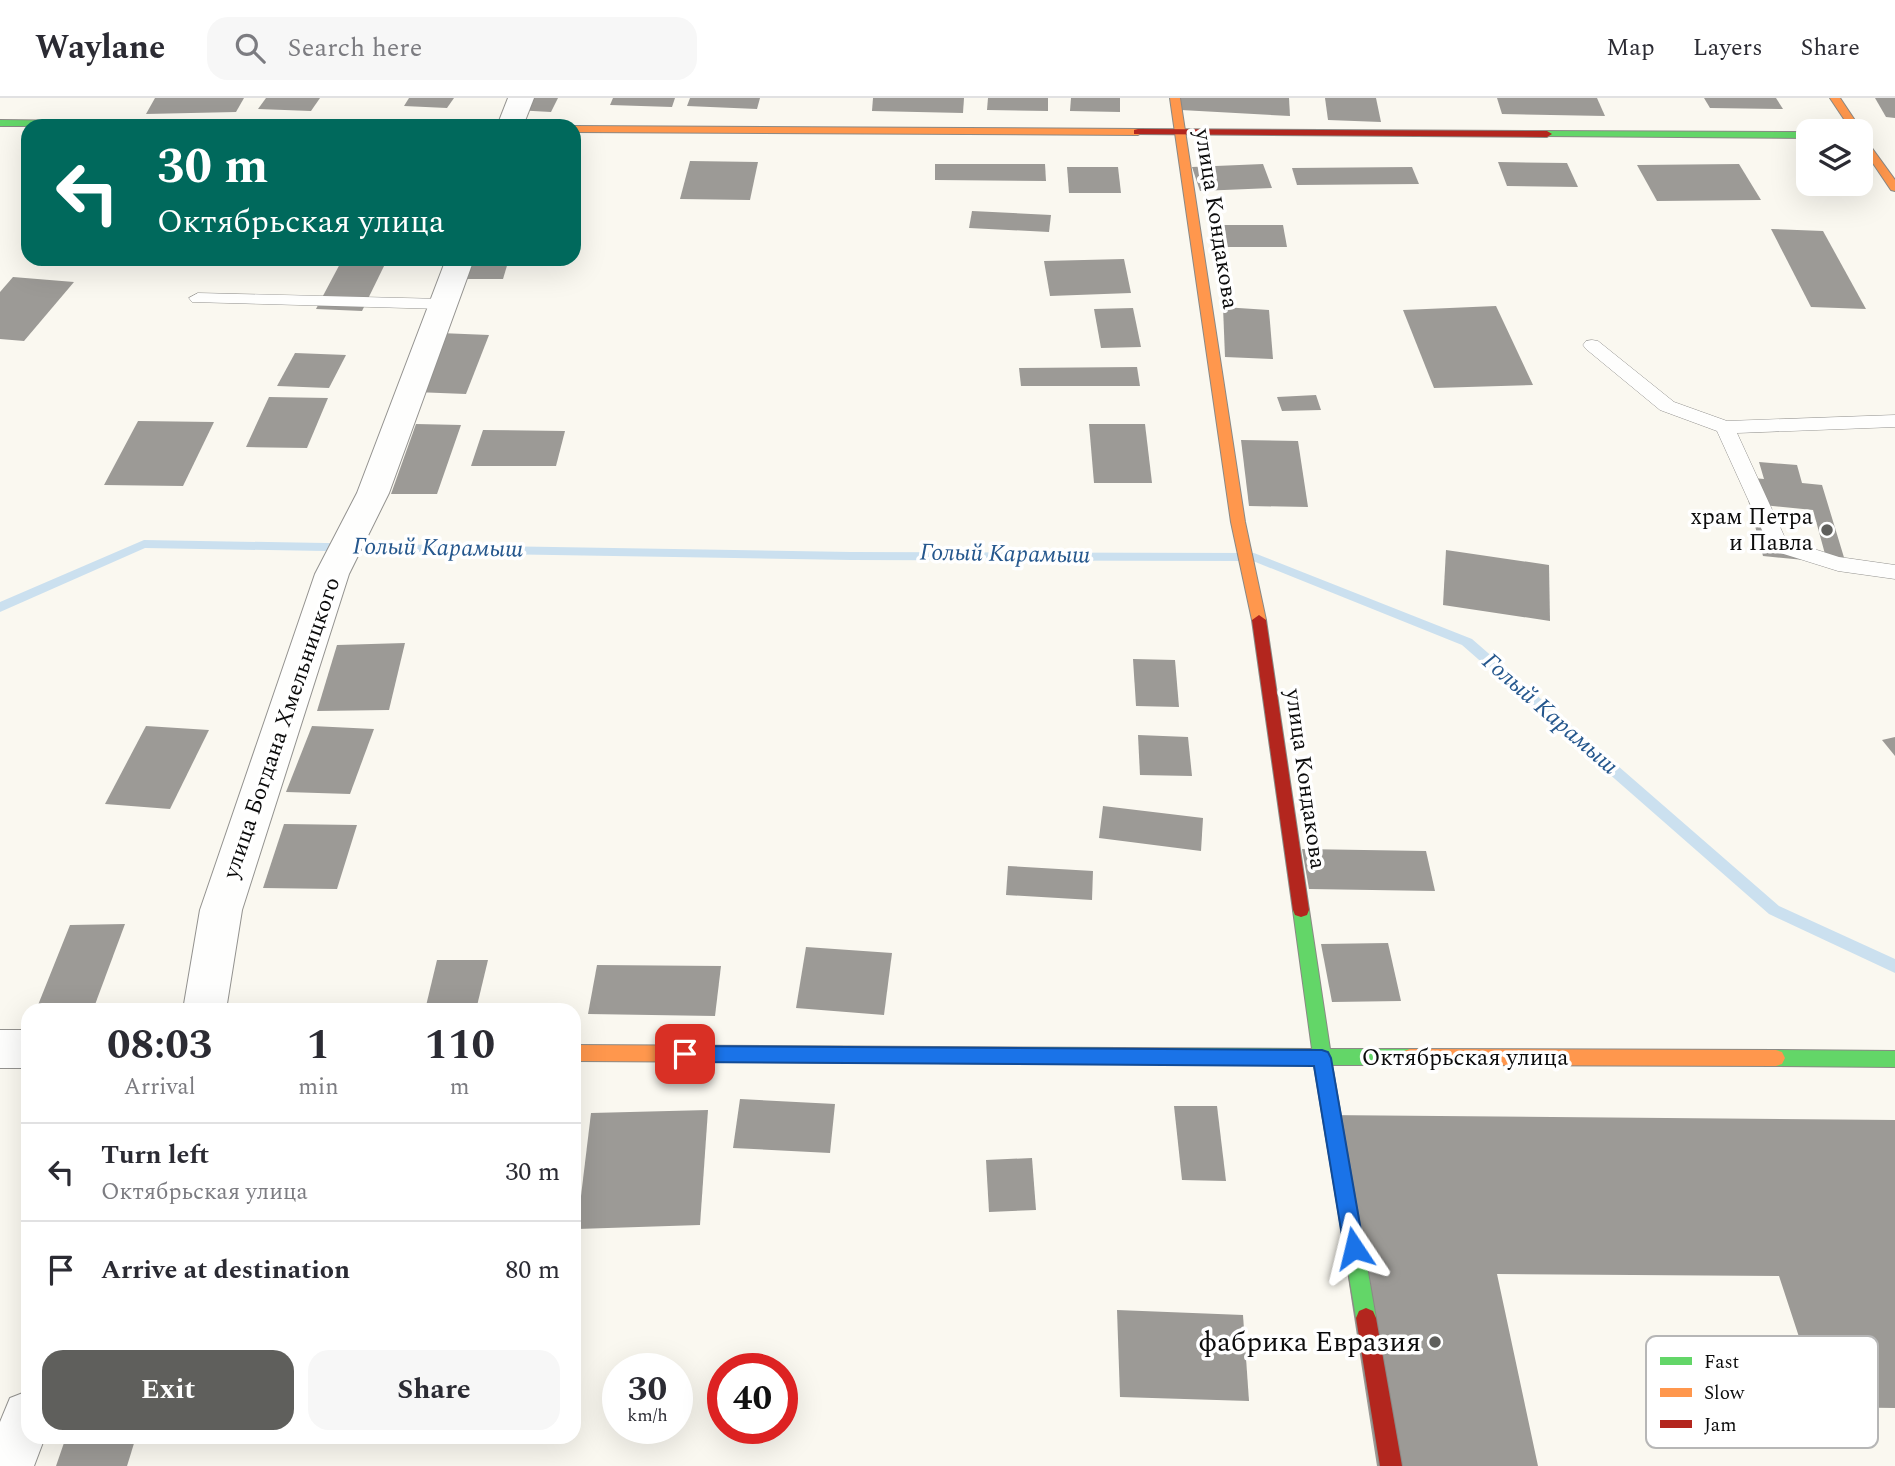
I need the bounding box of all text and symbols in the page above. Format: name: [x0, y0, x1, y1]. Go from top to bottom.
search box: [207, 17, 697, 80]
text: Waylane: [35, 23, 165, 73]
text: Search here: [287, 28, 422, 68]
icon: search: [231, 29, 269, 67]
text: Map: [1606, 30, 1655, 66]
text: Layers: [1693, 30, 1763, 66]
text: Share: [1801, 30, 1860, 66]
map controls: [1796, 119, 1873, 196]
button: layers: [1796, 119, 1873, 196]
street label: улица Кондакова: [1184, 126, 1247, 311]
text: 30 m: [157, 130, 268, 205]
icon: left: [42, 147, 133, 238]
text: Октябрьская улица: [157, 198, 445, 247]
place label: храм Петра и Павла: [1690, 500, 1813, 561]
marker: храм Петра и Павла: [1819, 522, 1835, 538]
water label: Голый Карамыш: [352, 529, 524, 567]
water label: Голый Карамыш: [919, 535, 1091, 573]
street label: улица Богдана Хмельницкого: [214, 572, 350, 885]
water label: Голый Карамыш: [1474, 644, 1626, 784]
street label: улица Кондакова: [1275, 686, 1335, 871]
text: 08:03: [107, 1014, 212, 1077]
text: 1: [307, 1014, 330, 1077]
text: 110: [424, 1014, 495, 1077]
pin: [655, 1024, 715, 1084]
icon: arrive: [666, 1035, 704, 1073]
street label: Октябрьская улица: [1362, 1041, 1568, 1076]
text: Arrival: [124, 1070, 195, 1105]
text: min: [298, 1070, 339, 1105]
text: m: [450, 1070, 470, 1105]
text: Turn left: [101, 1135, 209, 1175]
text: 30 m: [505, 1152, 560, 1192]
icon: left: [42, 1153, 80, 1191]
text: Октябрьская улица: [101, 1175, 308, 1210]
position arrow: [1317, 1211, 1391, 1285]
text: Arrive at destination: [101, 1250, 350, 1290]
text: 80 m: [505, 1250, 560, 1290]
icon: arrive: [42, 1251, 80, 1289]
place label: фабрика Евразия: [1198, 1321, 1421, 1364]
marker: фабрика Евразия: [1427, 1334, 1443, 1350]
legend: [1646, 1336, 1878, 1448]
text: Fast: [1704, 1348, 1740, 1377]
button: Exit: [42, 1350, 294, 1430]
button: Share: [308, 1350, 560, 1430]
speed limit sign: 40: [707, 1353, 798, 1444]
text: 30: [628, 1363, 667, 1416]
text: Slow: [1704, 1379, 1745, 1408]
text: km/h: [627, 1402, 668, 1429]
text: Jam: [1704, 1411, 1736, 1440]

